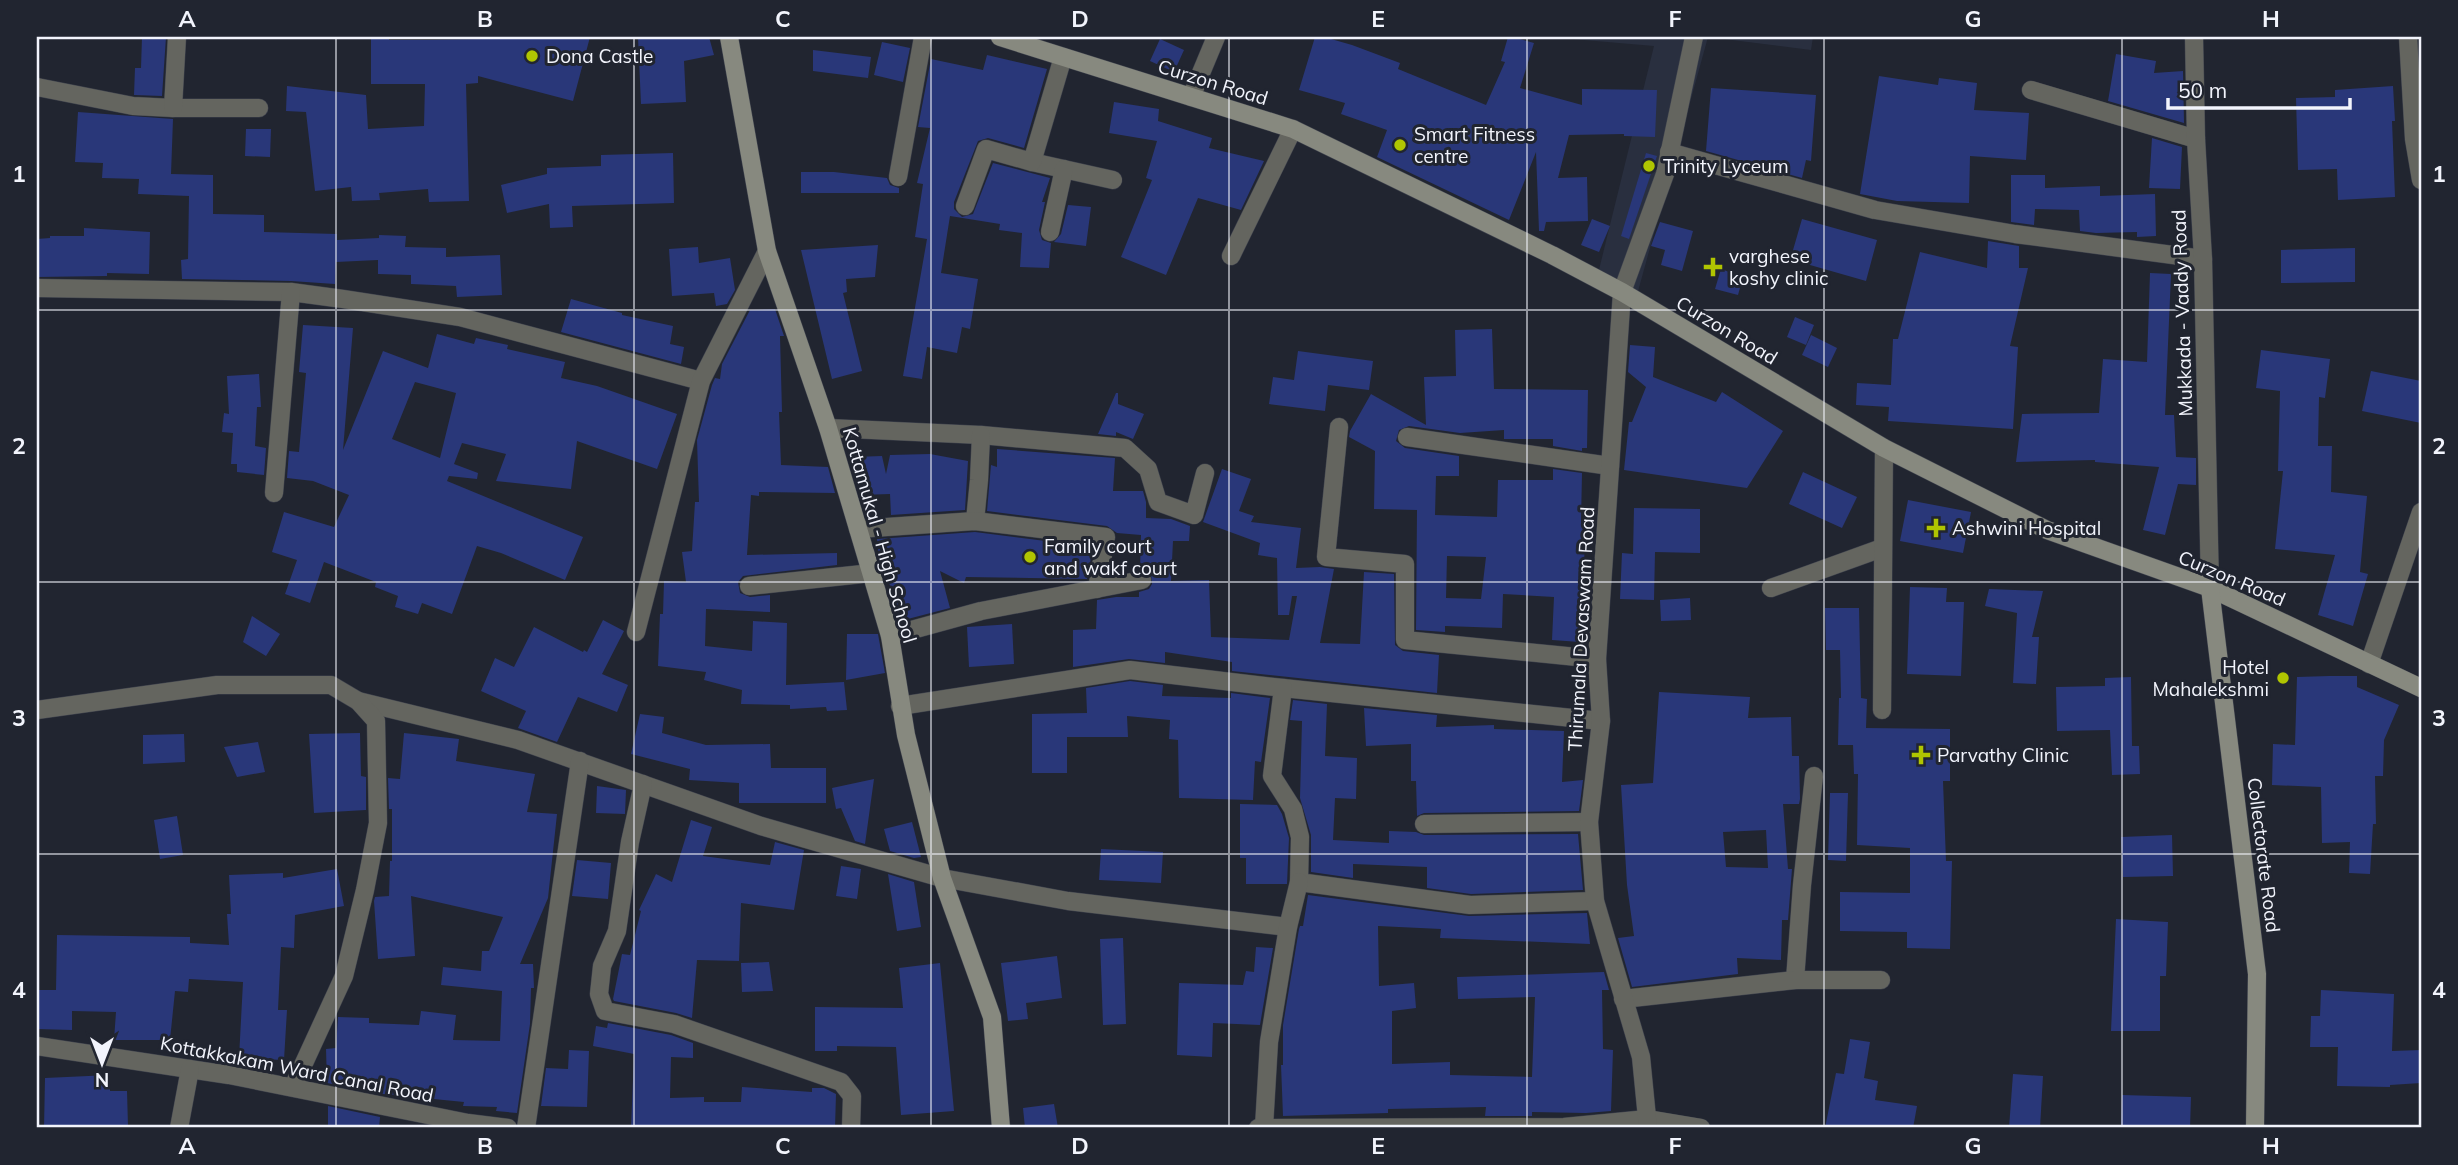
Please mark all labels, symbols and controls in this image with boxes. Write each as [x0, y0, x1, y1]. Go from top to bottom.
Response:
text: A [178, 4, 196, 33]
text: B [477, 4, 493, 33]
text: C [775, 4, 791, 33]
text: D [1071, 4, 1089, 33]
text: E [1371, 4, 1385, 33]
text: F [1668, 4, 1682, 33]
text: G [1964, 4, 1982, 33]
text: H [2262, 4, 2280, 33]
place label: Dona Castle [546, 44, 653, 68]
marker: Dona Castle [524, 48, 540, 64]
street label: Curzon Road [1155, 54, 1271, 110]
scale bar [2168, 66, 2350, 110]
text: 50 m [2178, 77, 2227, 103]
place label: Smart Fitness centre [1414, 122, 1535, 168]
marker: Smart Fitness centre [1392, 137, 1408, 153]
place label: Trinity Lyceum [1663, 154, 1789, 178]
marker: Trinity Lyceum [1641, 158, 1657, 174]
text: 1 [12, 159, 26, 188]
text: 1 [2432, 159, 2446, 188]
street label: Mukkada - Vaddy Road [2166, 209, 2198, 417]
place label: varghese koshy clinic [1729, 244, 1828, 290]
marker: varghese koshy clinic [1703, 257, 1723, 277]
street label: Curzon Road [1672, 290, 1782, 370]
street label: Kottamukal - High School [838, 424, 922, 646]
text: 2 [12, 431, 26, 460]
text: 2 [2432, 431, 2446, 460]
street label: Thirumala Devaswam Road [1563, 506, 1599, 752]
place label: Ashwini Hospital [1952, 516, 2101, 540]
marker: Ashwini Hospital [1926, 518, 1946, 538]
place label: Family court and wakf court [1044, 534, 1177, 580]
street label: Curzon Road [2175, 545, 2289, 611]
marker: Family court and wakf court [1022, 549, 1038, 565]
place label: Hotel Mahalekshmi [2153, 655, 2269, 701]
marker: Hotel Mahalekshmi [2275, 670, 2291, 686]
text: 3 [12, 703, 26, 732]
text: 3 [2432, 703, 2446, 732]
place label: Parvathy Clinic [1937, 743, 2069, 767]
marker: Parvathy Clinic [1911, 745, 1931, 765]
street label: Collectorate Road [2243, 776, 2285, 934]
text: 4 [12, 975, 26, 1004]
text: 4 [2432, 975, 2446, 1004]
north arrow [66, 1028, 136, 1098]
street label: Kottakkakam Ward Canal Road [158, 1031, 436, 1107]
text: N [95, 1068, 109, 1092]
text: A [178, 1131, 196, 1160]
text: B [477, 1131, 493, 1160]
text: C [775, 1131, 791, 1160]
text: D [1071, 1131, 1089, 1160]
text: E [1371, 1131, 1385, 1160]
text: F [1668, 1131, 1682, 1160]
text: G [1964, 1131, 1982, 1160]
text: H [2262, 1131, 2280, 1160]

